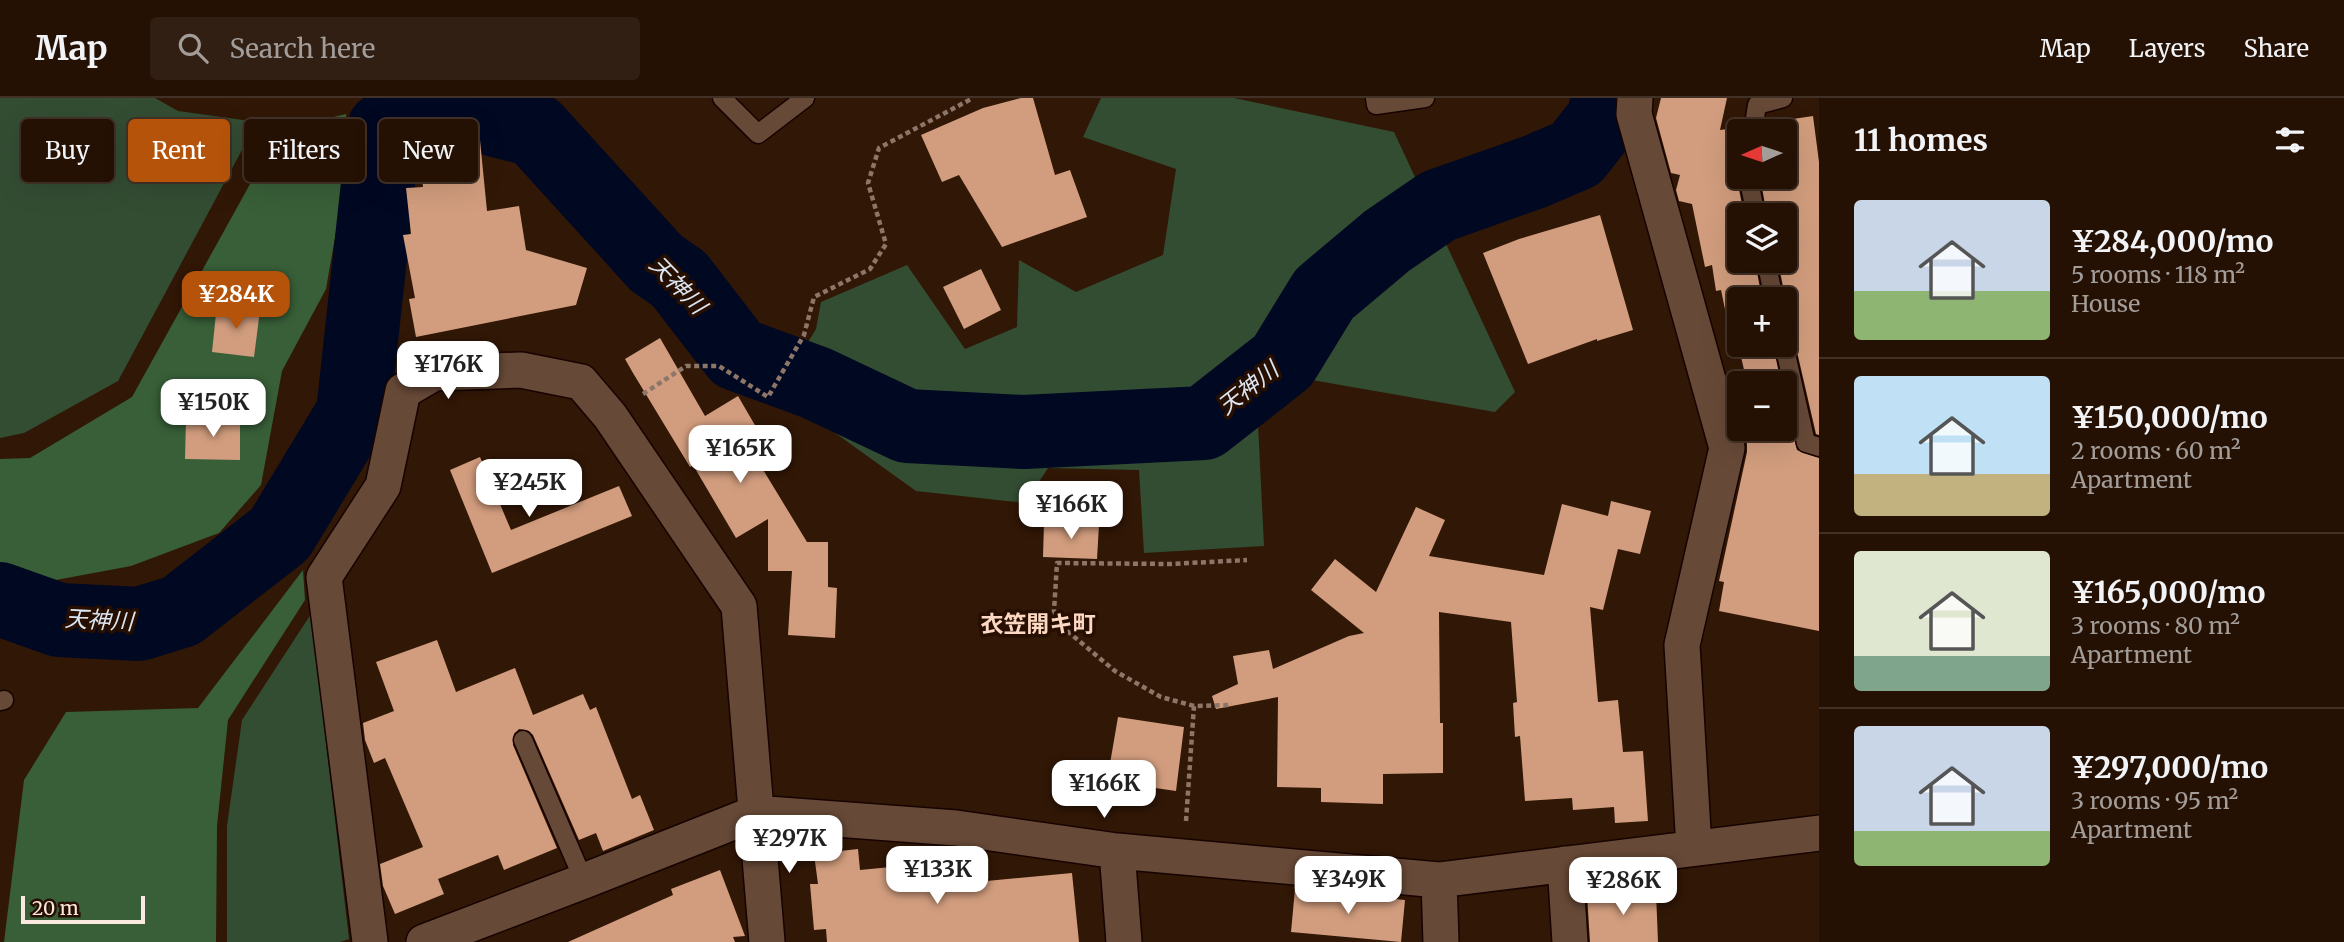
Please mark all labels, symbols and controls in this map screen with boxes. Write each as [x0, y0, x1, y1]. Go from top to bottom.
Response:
search box [150, 17, 640, 80]
text: Map [35, 28, 108, 69]
icon: search [174, 29, 212, 67]
text: Search here [230, 32, 375, 65]
text: Map [2040, 33, 2091, 64]
text: Layers [2129, 33, 2205, 64]
text: Share [2243, 33, 2309, 64]
chip: Buy [21, 119, 114, 182]
chip: Rent [128, 119, 230, 182]
chip: Filters [244, 119, 365, 182]
chip: New [379, 119, 478, 182]
north arrow [1727, 119, 1797, 189]
map controls [1727, 119, 1797, 441]
text: 11 homes [1854, 121, 1988, 159]
icon: filters [2271, 121, 2309, 159]
button: layers [1727, 203, 1797, 273]
text: ¥284,000/mo [2071, 222, 2273, 260]
icon: home [1910, 228, 1994, 312]
water label: 天神川 [644, 250, 715, 322]
text: 5 rooms · 118 m² [2071, 260, 2245, 289]
pin: ¥284K [187, 272, 285, 331]
text: ¥284K [198, 279, 274, 308]
button: + [1727, 287, 1797, 357]
text: House [2071, 289, 2140, 318]
pin: ¥176K [399, 342, 497, 401]
text: ¥176K [413, 349, 483, 378]
water label: 天神川 [1212, 353, 1286, 420]
button: − [1727, 371, 1797, 441]
pin: ¥150K [164, 380, 262, 439]
text: ¥150K [177, 387, 249, 416]
text: ¥150,000/mo [2071, 398, 2268, 436]
icon: home [1910, 404, 1994, 488]
pin: ¥165K [691, 426, 789, 485]
text: ¥165K [705, 433, 775, 462]
text: 2 rooms · 60 m² [2071, 436, 2241, 465]
pin: ¥245K [480, 460, 578, 519]
text: Apartment [2071, 465, 2192, 494]
text: ¥245K [492, 467, 566, 496]
pin: ¥166K [1022, 482, 1120, 541]
text: ¥166K [1035, 489, 1107, 518]
text: ¥165,000/mo [2071, 573, 2265, 611]
icon: home [1910, 579, 1994, 663]
water label: 天神川 [64, 603, 137, 636]
district label: 衣笠開キ町 [981, 609, 1096, 638]
text: 3 rooms · 80 m² [2071, 611, 2240, 640]
text: Apartment [2071, 640, 2192, 669]
text: ¥297,000/mo [2071, 748, 2268, 786]
icon: home [1910, 754, 1994, 838]
pin: ¥166K [1055, 760, 1153, 820]
text: ¥166K [1068, 768, 1140, 797]
text: 3 rooms · 95 m² [2071, 786, 2238, 815]
text: Apartment [2071, 815, 2192, 844]
pin: ¥297K [740, 816, 838, 875]
text: ¥297K [751, 823, 827, 852]
pin: ¥133K [888, 846, 986, 906]
text: ¥133K [902, 854, 972, 883]
pin: ¥349K [1299, 856, 1397, 916]
pin: ¥286K [1574, 858, 1672, 917]
text: ¥349K [1311, 864, 1385, 893]
text: ¥286K [1585, 865, 1661, 894]
scale bar [21, 893, 145, 925]
text: 20 m [32, 896, 79, 920]

